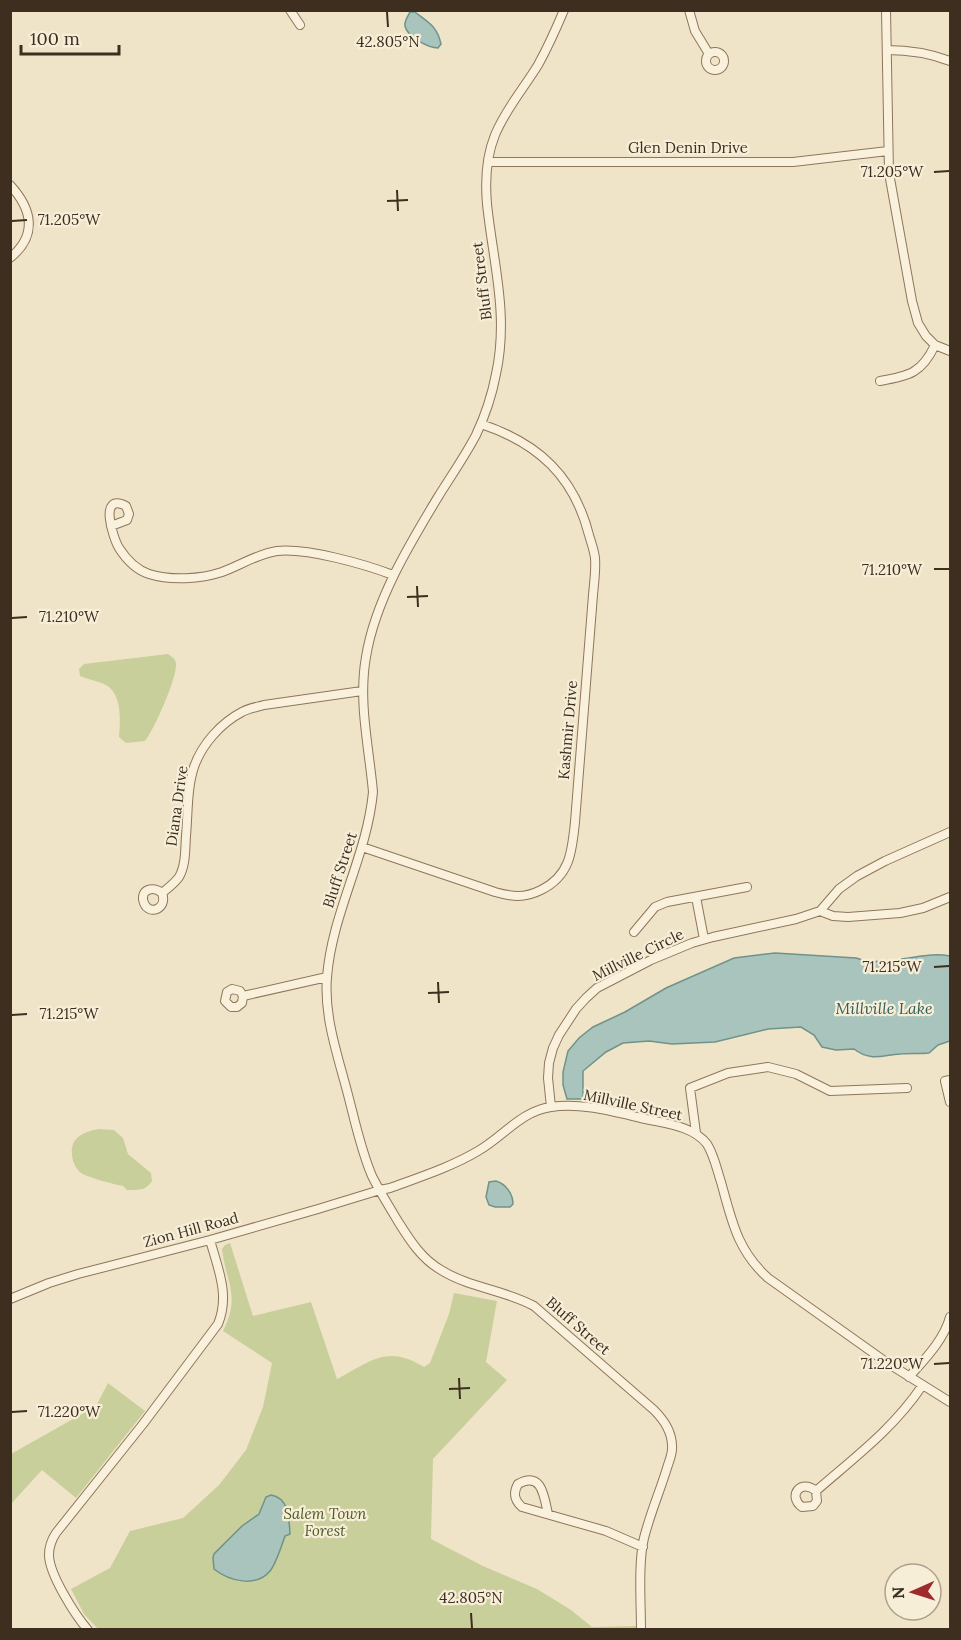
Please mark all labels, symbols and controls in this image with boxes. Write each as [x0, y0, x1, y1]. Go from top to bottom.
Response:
scale bar [21, 18, 118, 56]
text: 100 m [30, 27, 80, 50]
text: 42.805°N [356, 32, 420, 51]
street label: Glen Denin Drive [628, 138, 748, 157]
text: 71.205°W [861, 162, 924, 181]
text: 71.205°W [38, 210, 101, 229]
street label: Bluff Street [467, 241, 496, 321]
text: 71.210°W [862, 560, 923, 579]
text: 71.210°W [39, 607, 100, 626]
street label: Kashmir Drive [554, 680, 581, 780]
street label: Diana Drive [161, 764, 192, 848]
street label: Bluff Street [318, 829, 361, 910]
street label: Millville Circle [589, 924, 687, 985]
text: 71.215°W [863, 957, 922, 976]
water label: Millville Lake [835, 998, 933, 1018]
text: 71.215°W [40, 1004, 99, 1023]
street label: Millville Street [582, 1085, 684, 1124]
street label: Zion Hill Road [141, 1208, 241, 1251]
street label: Bluff Street [542, 1293, 615, 1359]
text: 71.220°W [861, 1354, 924, 1373]
text: 71.220°W [38, 1402, 101, 1421]
park label: Salem Town Forest [283, 1504, 367, 1540]
north arrow [883, 1562, 943, 1622]
text: N [888, 1586, 908, 1599]
text: 42.805°N [439, 1588, 503, 1607]

